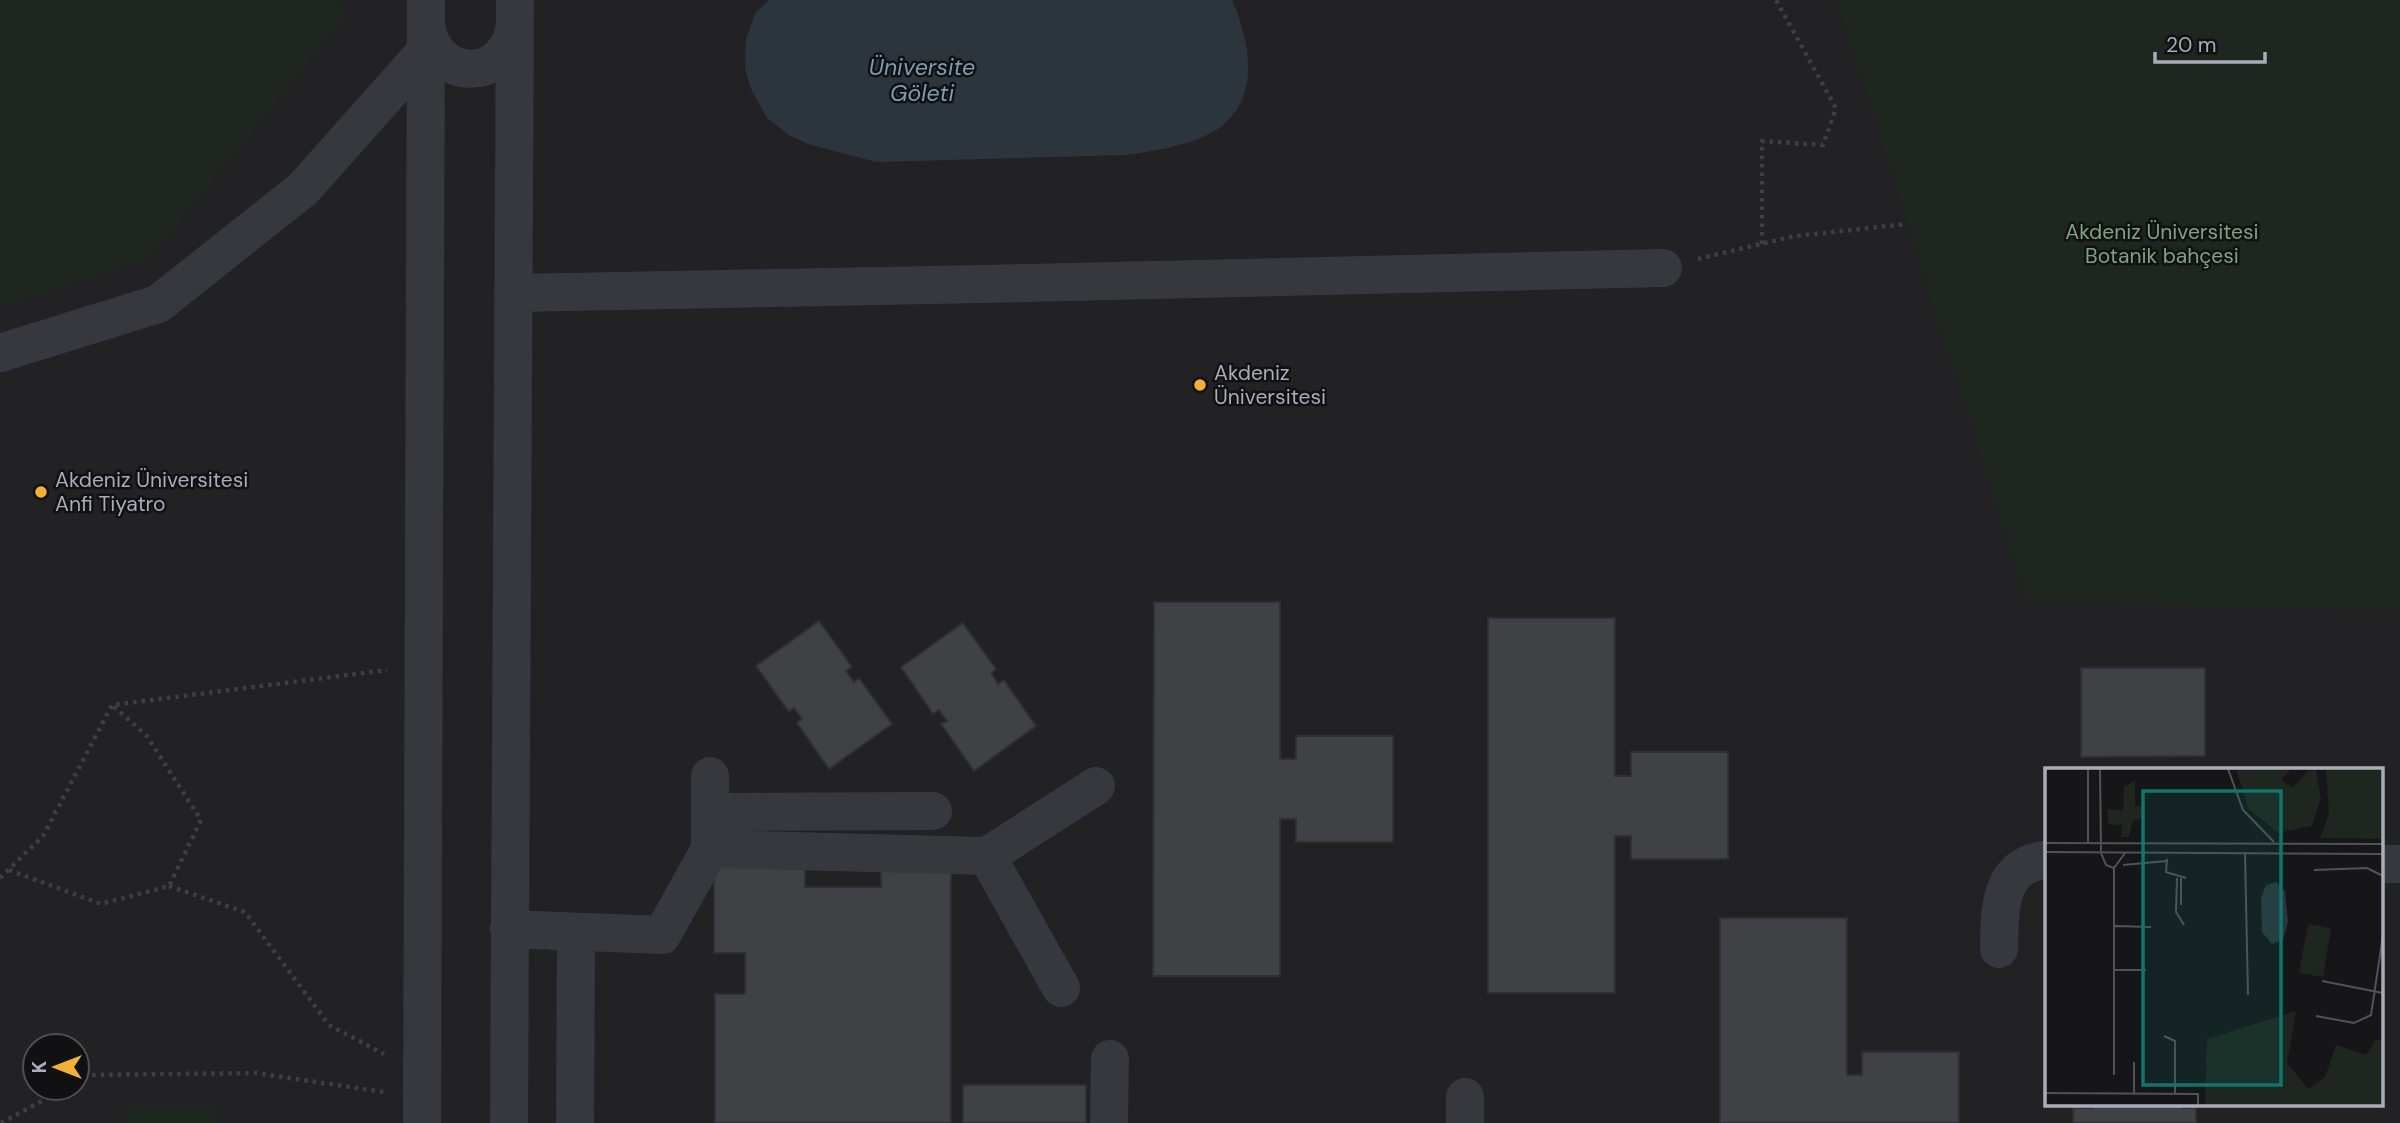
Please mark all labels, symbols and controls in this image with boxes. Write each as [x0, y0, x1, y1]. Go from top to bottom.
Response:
scale bar [2155, 21, 2265, 65]
text: 20 m [2166, 31, 2217, 59]
water label: Üniversite Göleti [869, 52, 975, 108]
park label: Akdeniz Üniversitesi Botanik bahçesi [2065, 218, 2259, 270]
place label: Akdeniz Üniversitesi [1214, 359, 1326, 411]
marker: Akdeniz Üniversitesi [1192, 377, 1208, 393]
place label: Akdeniz Üniversitesi Anfi Tiyatro [55, 466, 248, 518]
marker: Akdeniz Üniversitesi Anfi Tiyatro [33, 484, 49, 500]
inset map [2045, 768, 2382, 1106]
north arrow [21, 1032, 91, 1102]
text: K [27, 1061, 52, 1073]

